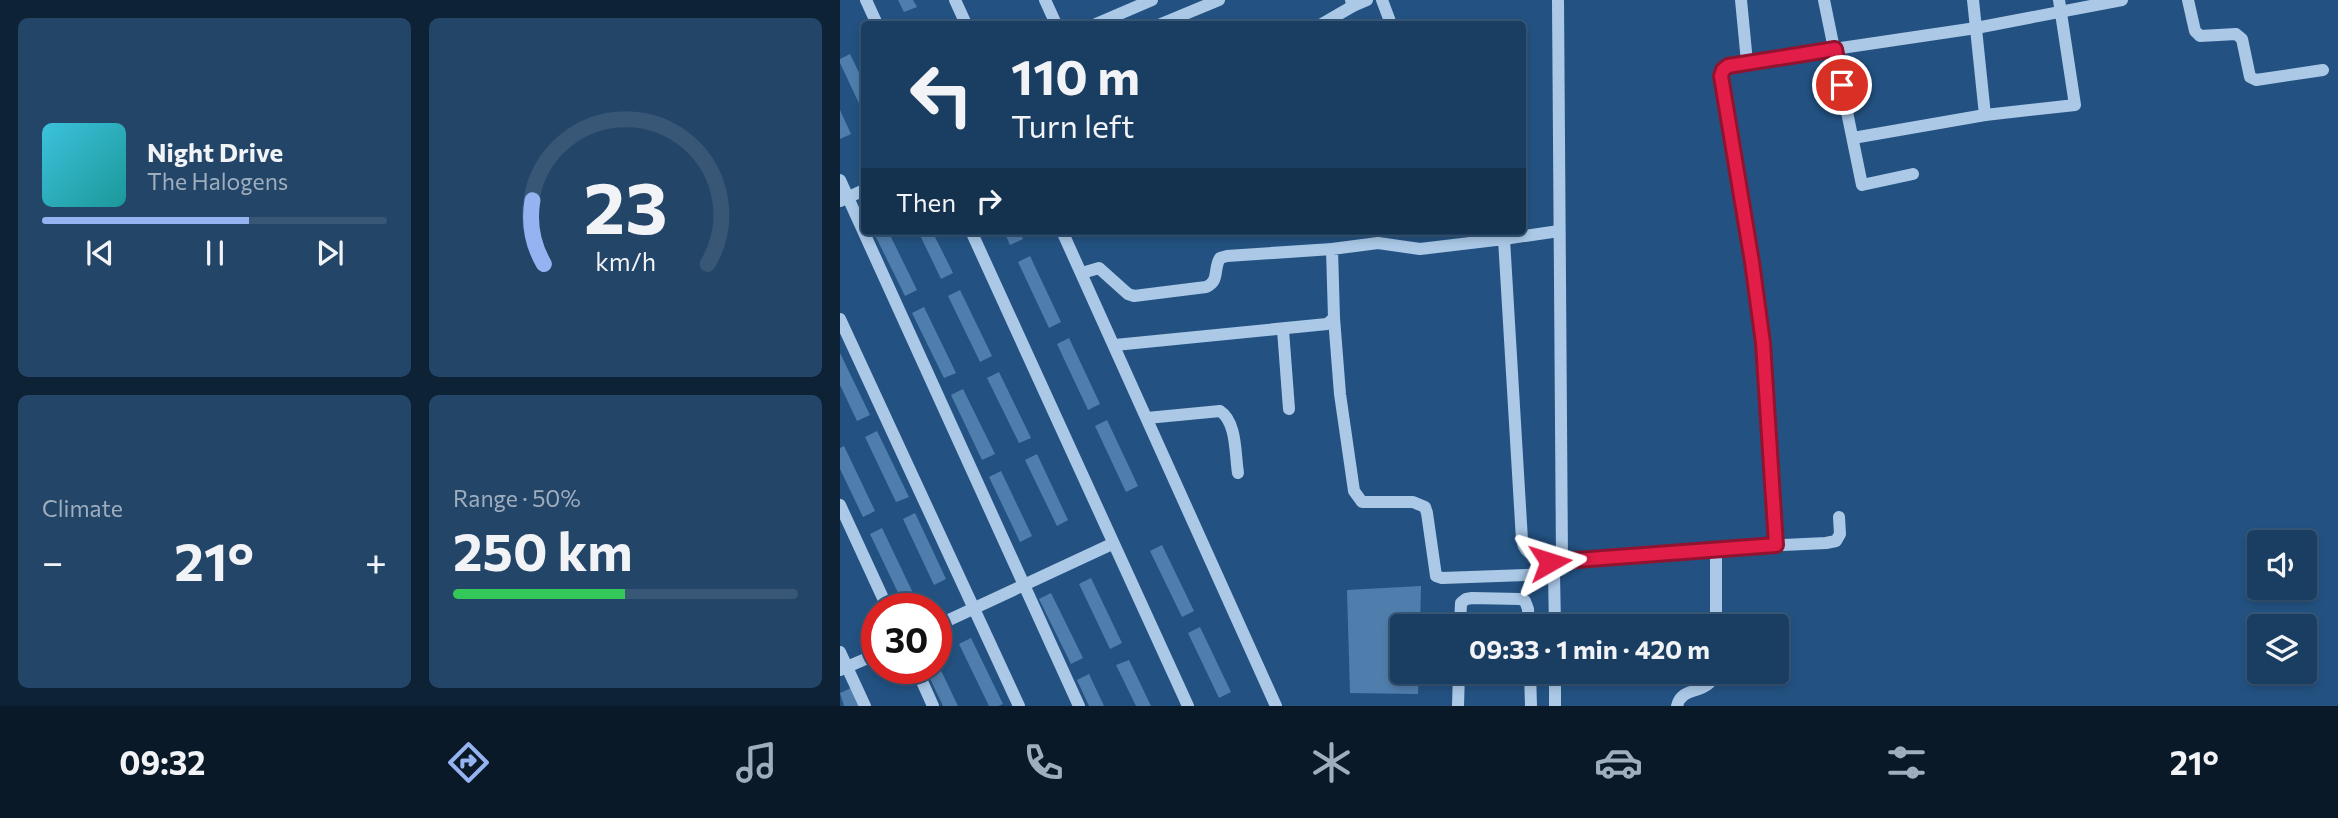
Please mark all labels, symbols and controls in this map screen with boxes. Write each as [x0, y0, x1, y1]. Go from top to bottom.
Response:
text: 110 m [1011, 45, 1140, 105]
icon: left [896, 49, 987, 140]
pin [1812, 55, 1872, 115]
icon: arrive [1823, 66, 1861, 104]
text: Turn left [1011, 105, 1135, 145]
text: Night Drive [147, 136, 283, 167]
text: 23 [584, 160, 667, 249]
text: The Halogens [147, 167, 288, 195]
icon: right [970, 182, 1008, 220]
text: Then [896, 186, 956, 217]
icon: previous [81, 234, 119, 272]
icon: pause [196, 234, 234, 272]
icon: next [311, 234, 349, 272]
text: km/h [595, 246, 656, 276]
text: Range · 50% [453, 484, 581, 512]
text: Climate [42, 494, 123, 522]
text: 250 km [453, 518, 633, 582]
position arrow [1513, 525, 1587, 599]
text: 21° [174, 528, 254, 592]
map controls [2247, 530, 2317, 684]
button: sound [2247, 530, 2317, 600]
text: − [42, 537, 64, 584]
text: + [365, 537, 387, 584]
speed limit sign: 30 [861, 593, 952, 684]
button: layers [2247, 614, 2317, 684]
text: 09:33 · 1 min · 420 m [1469, 633, 1710, 664]
icon: directions [444, 738, 493, 787]
icon: music [732, 738, 781, 787]
icon: phone [1019, 738, 1068, 787]
icon: climate [1307, 738, 1356, 787]
icon: car [1594, 738, 1643, 787]
icon: filters [1882, 738, 1931, 787]
text: 09:32 [119, 742, 205, 782]
text: 21° [2170, 742, 2219, 782]

